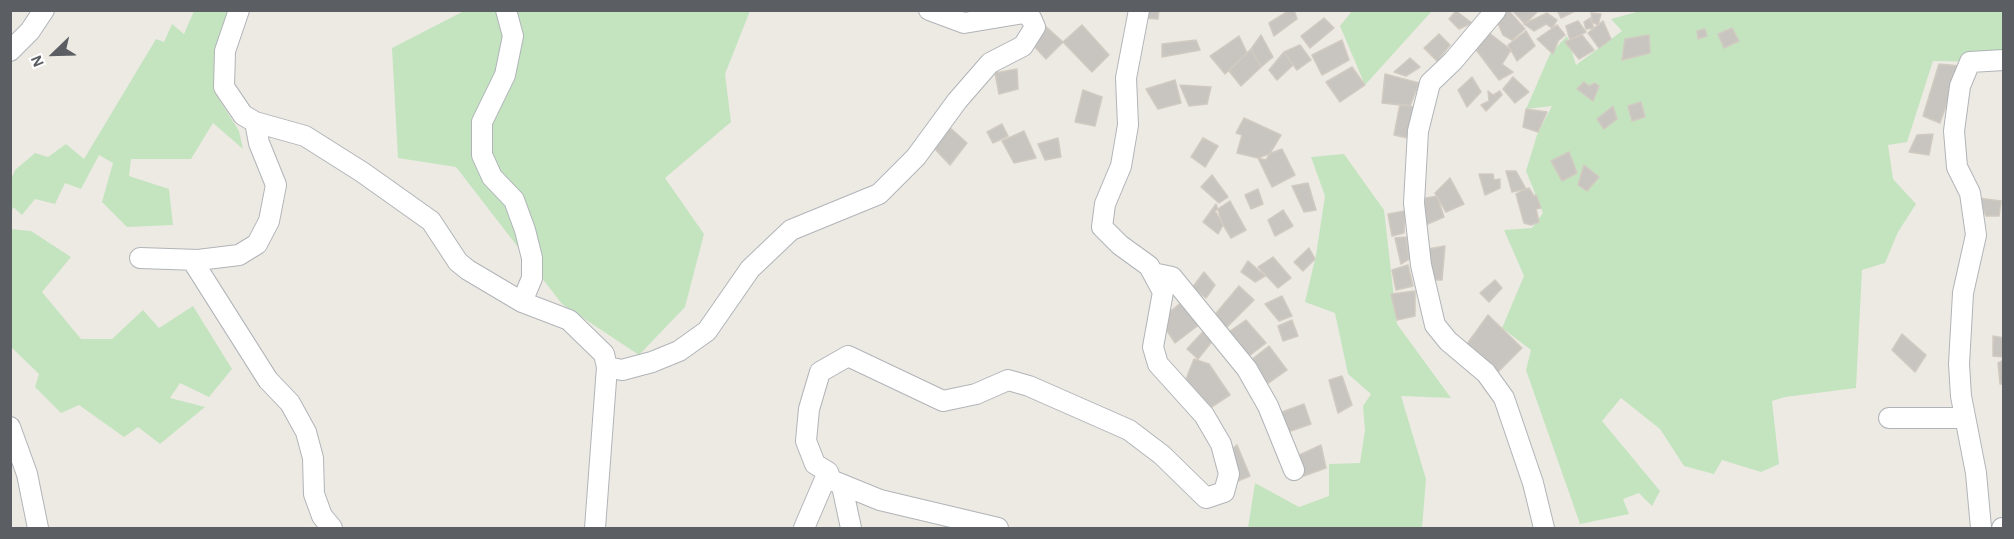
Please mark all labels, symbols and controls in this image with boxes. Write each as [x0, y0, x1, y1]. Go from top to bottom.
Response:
north arrow [24, 24, 84, 84]
text: N [28, 53, 47, 69]

